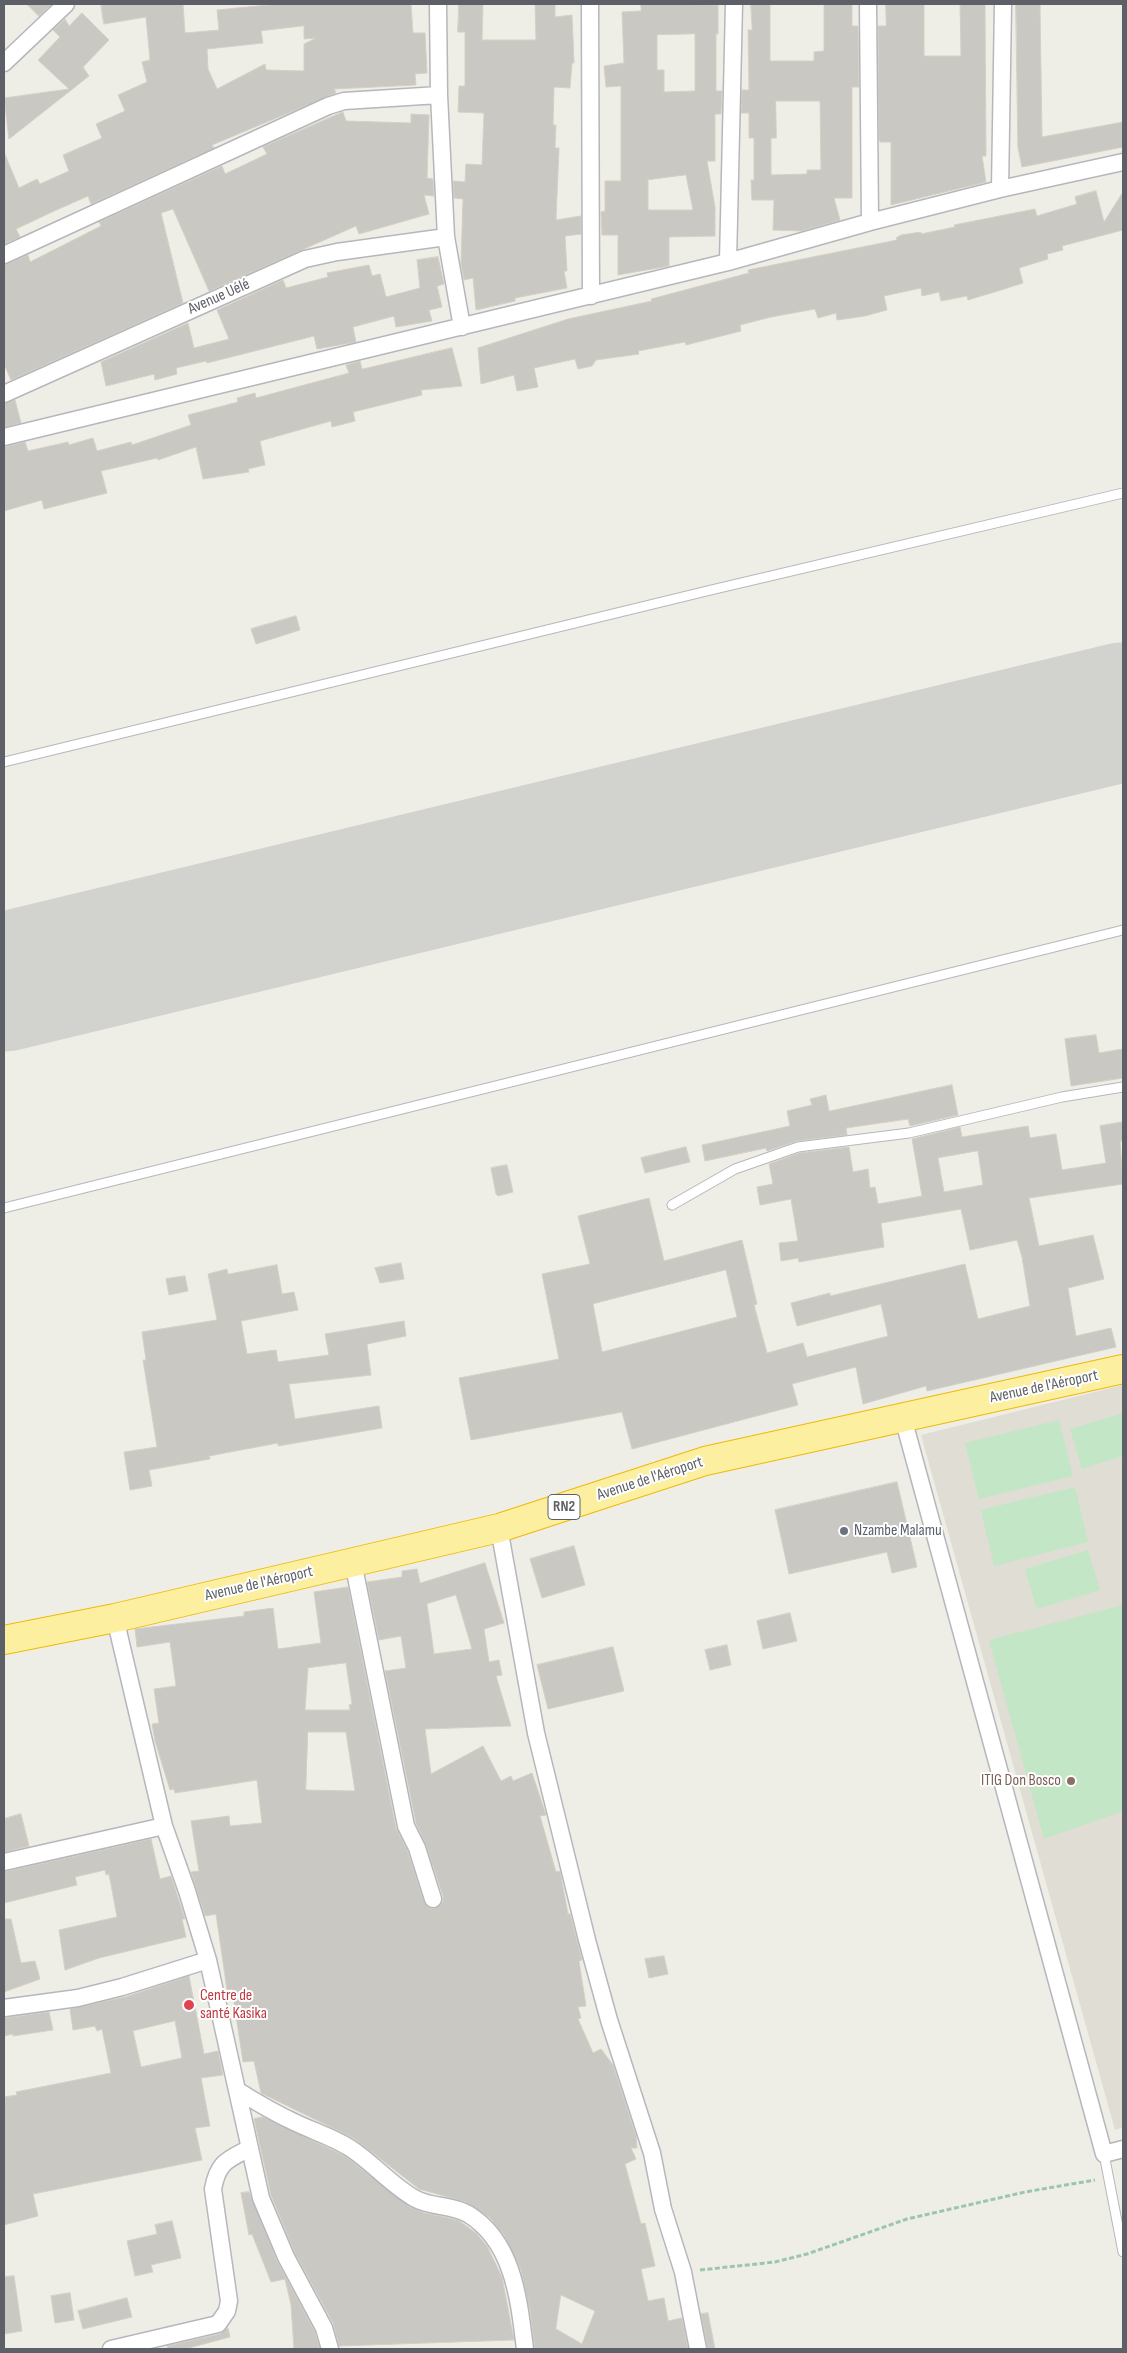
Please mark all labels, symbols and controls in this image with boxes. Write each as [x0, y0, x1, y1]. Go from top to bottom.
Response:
street label: Avenue Uélé [185, 275, 253, 319]
street label: Avenue de l'Aéroport [988, 1366, 1100, 1408]
street label: Avenue de l'Aéroport [595, 1453, 705, 1505]
road number: RN2 [548, 1494, 580, 1520]
place label: Nzambe Malamu [854, 1521, 942, 1541]
marker: Nzambe Malamu [838, 1525, 850, 1537]
street label: Avenue de l'Aéroport [203, 1562, 315, 1606]
place label: ITIG Don Bosco [981, 1771, 1061, 1791]
marker: ITIG Don Bosco [1065, 1775, 1077, 1787]
place label: Centre de santé Kasika [200, 1986, 267, 2024]
marker: Centre de santé Kasika [182, 1998, 196, 2012]

